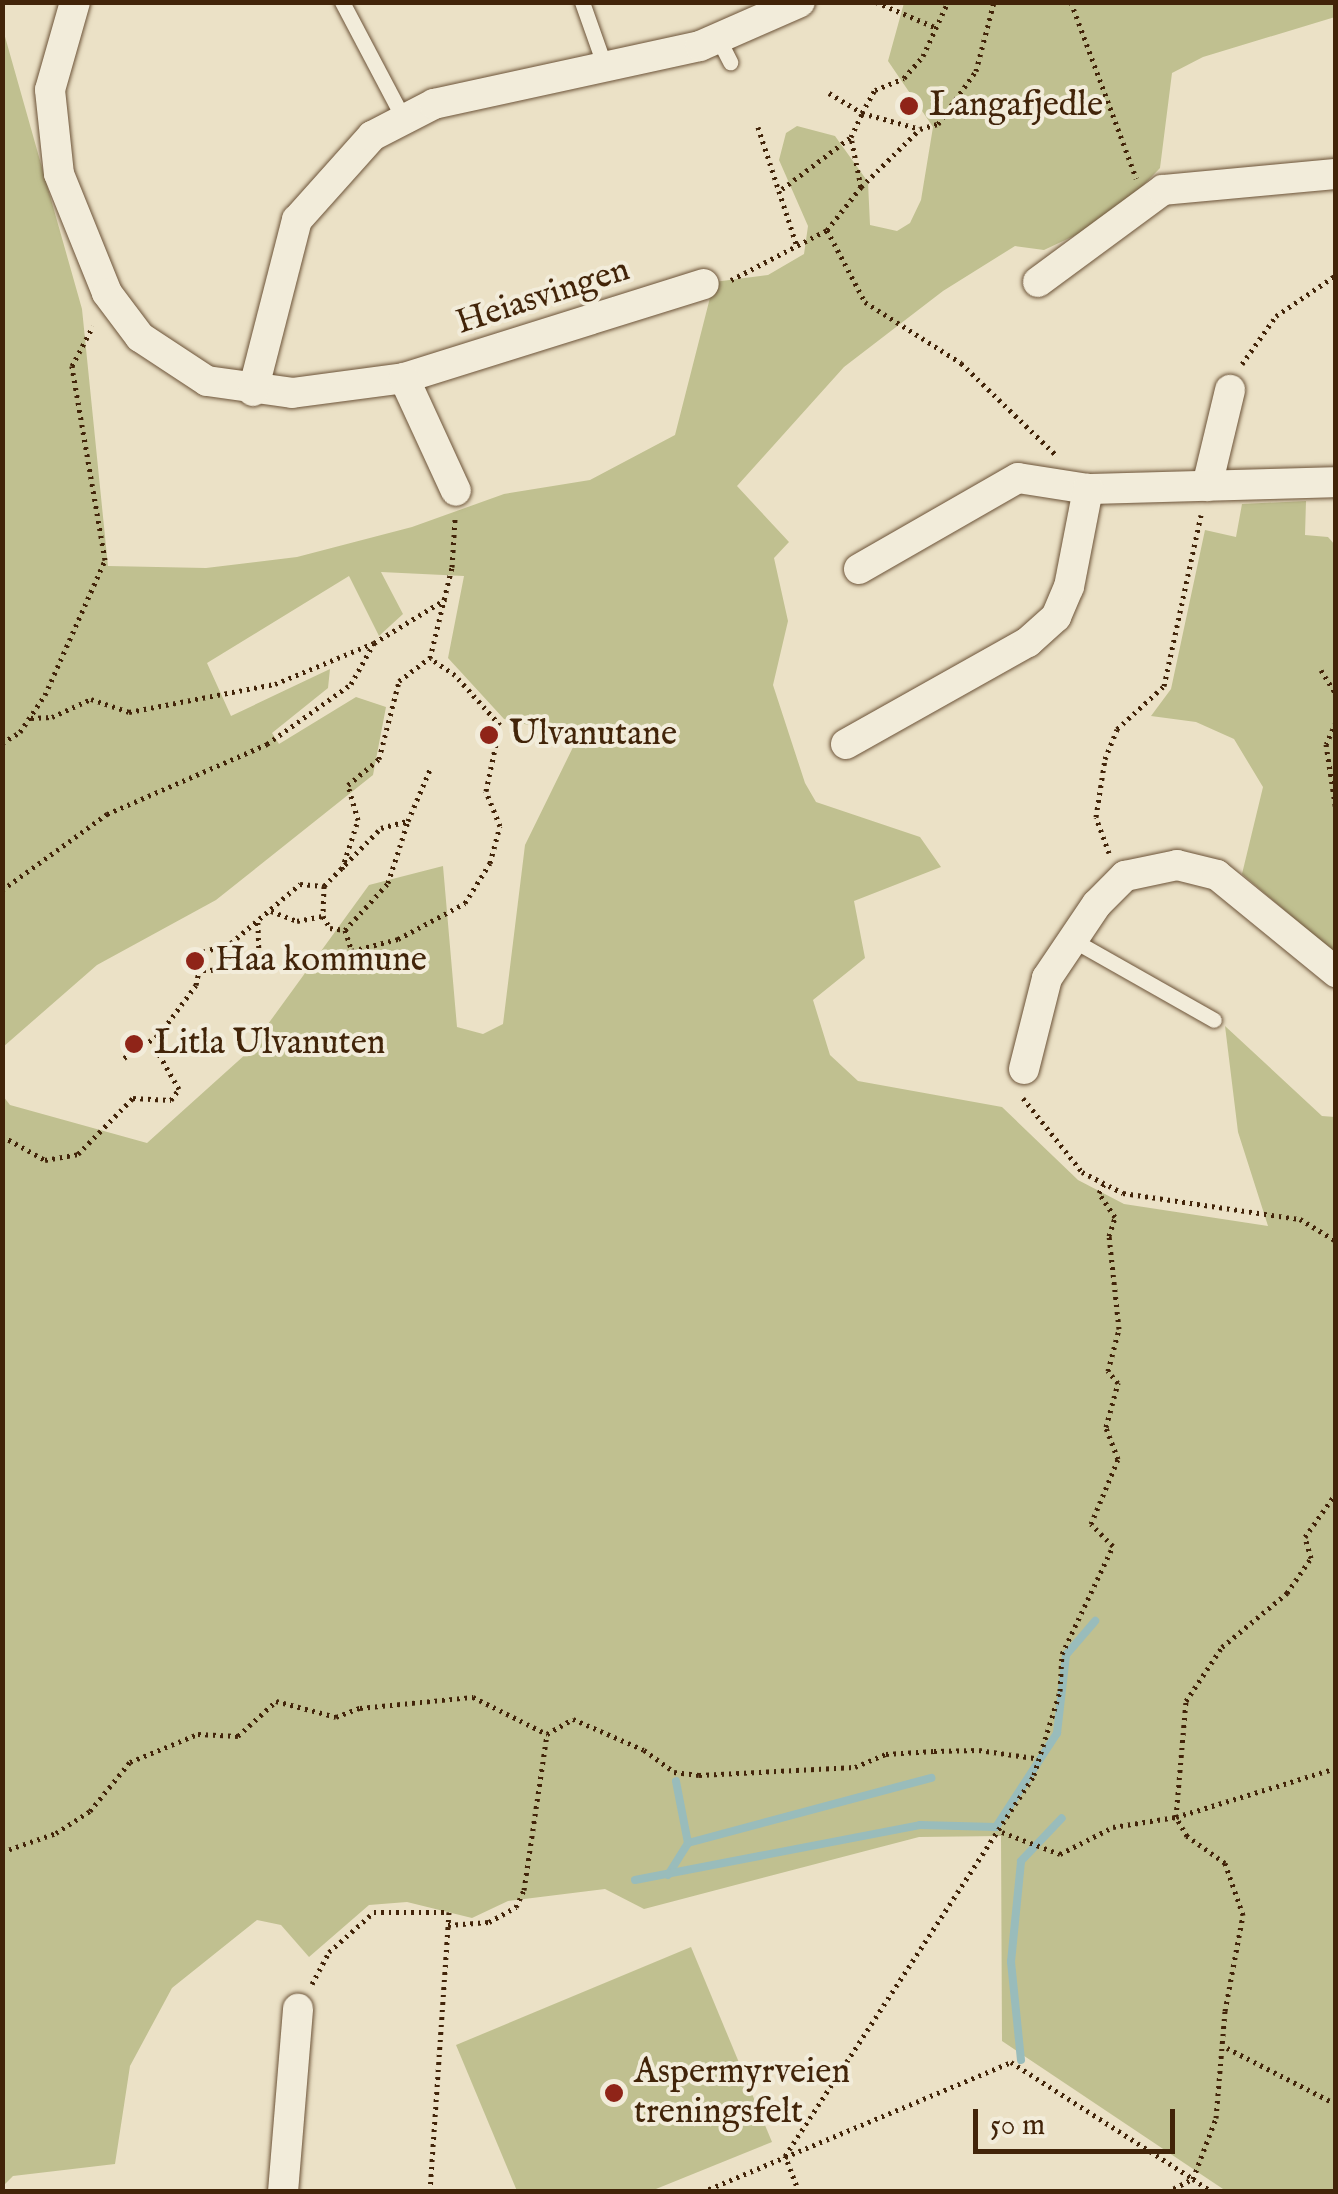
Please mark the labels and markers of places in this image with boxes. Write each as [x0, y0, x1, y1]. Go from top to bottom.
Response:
place label: Langafjedle [929, 85, 1103, 127]
marker: Langafjedle [898, 95, 920, 117]
place label: Ulvanutane [509, 714, 677, 756]
marker: Ulvanutane [478, 724, 500, 746]
place label: Haa kommune [215, 940, 427, 982]
marker: Haa kommune [184, 950, 206, 972]
place label: Litla Ulvanuten [154, 1023, 385, 1065]
marker: Litla Ulvanuten [123, 1033, 145, 1055]
place label: Aspermyrveien treningsfelt [634, 2052, 850, 2134]
marker: Aspermyrveien treningsfelt [603, 2082, 625, 2104]

